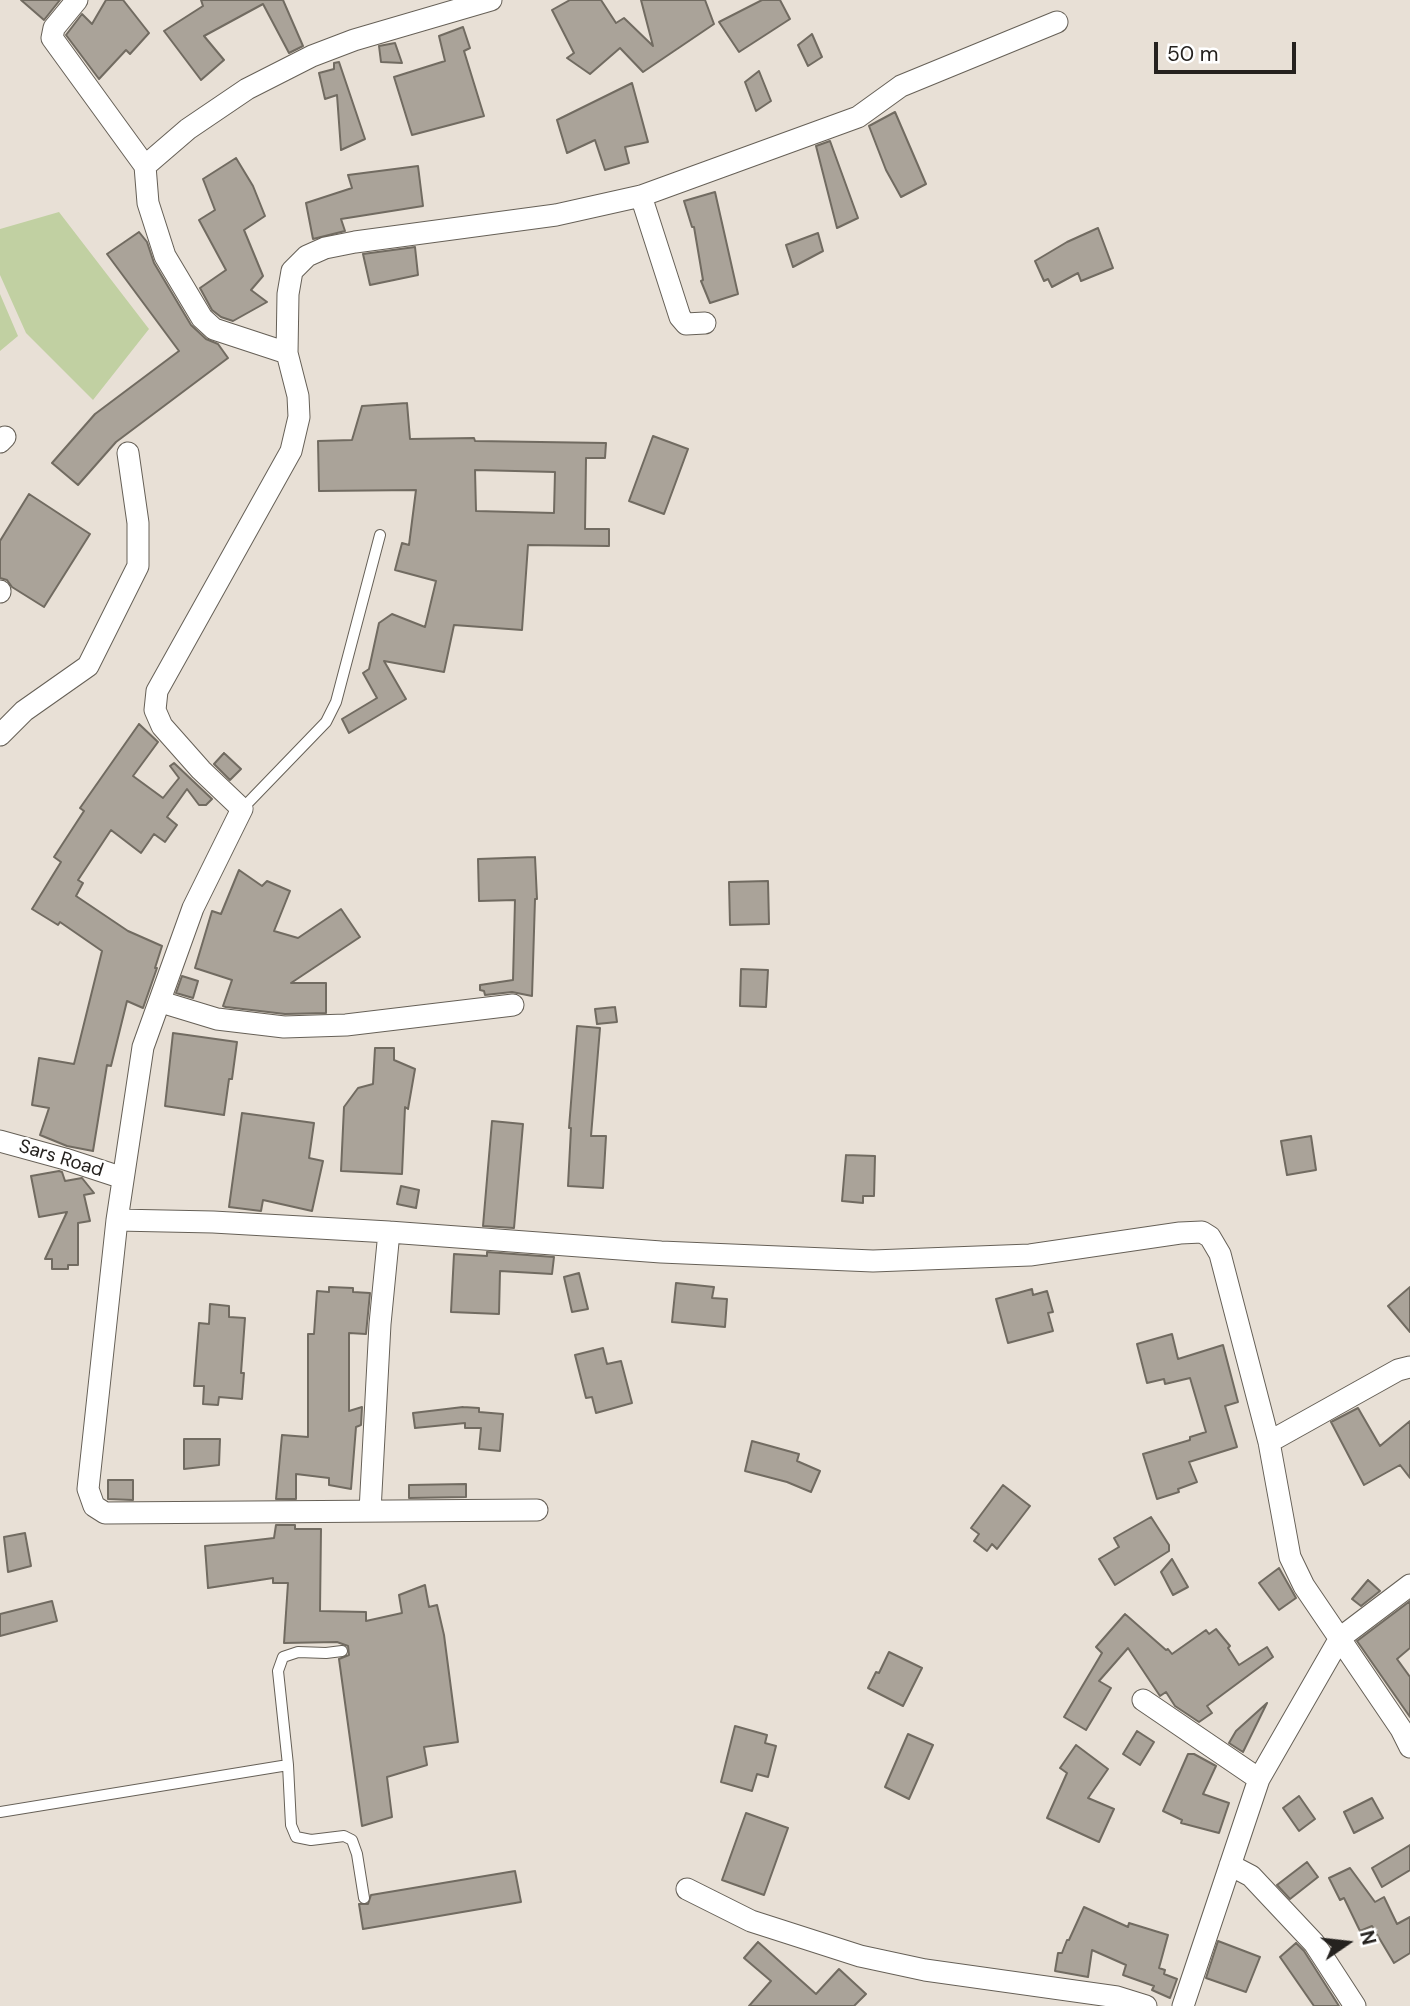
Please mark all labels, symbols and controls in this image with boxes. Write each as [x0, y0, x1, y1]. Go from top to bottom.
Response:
scale bar [1158, 28, 1300, 72]
text: 50 m [1167, 40, 1218, 68]
street label: Sars Road [16, 1135, 106, 1183]
north arrow [1312, 1908, 1382, 1978]
text: N [1354, 1928, 1382, 1948]

